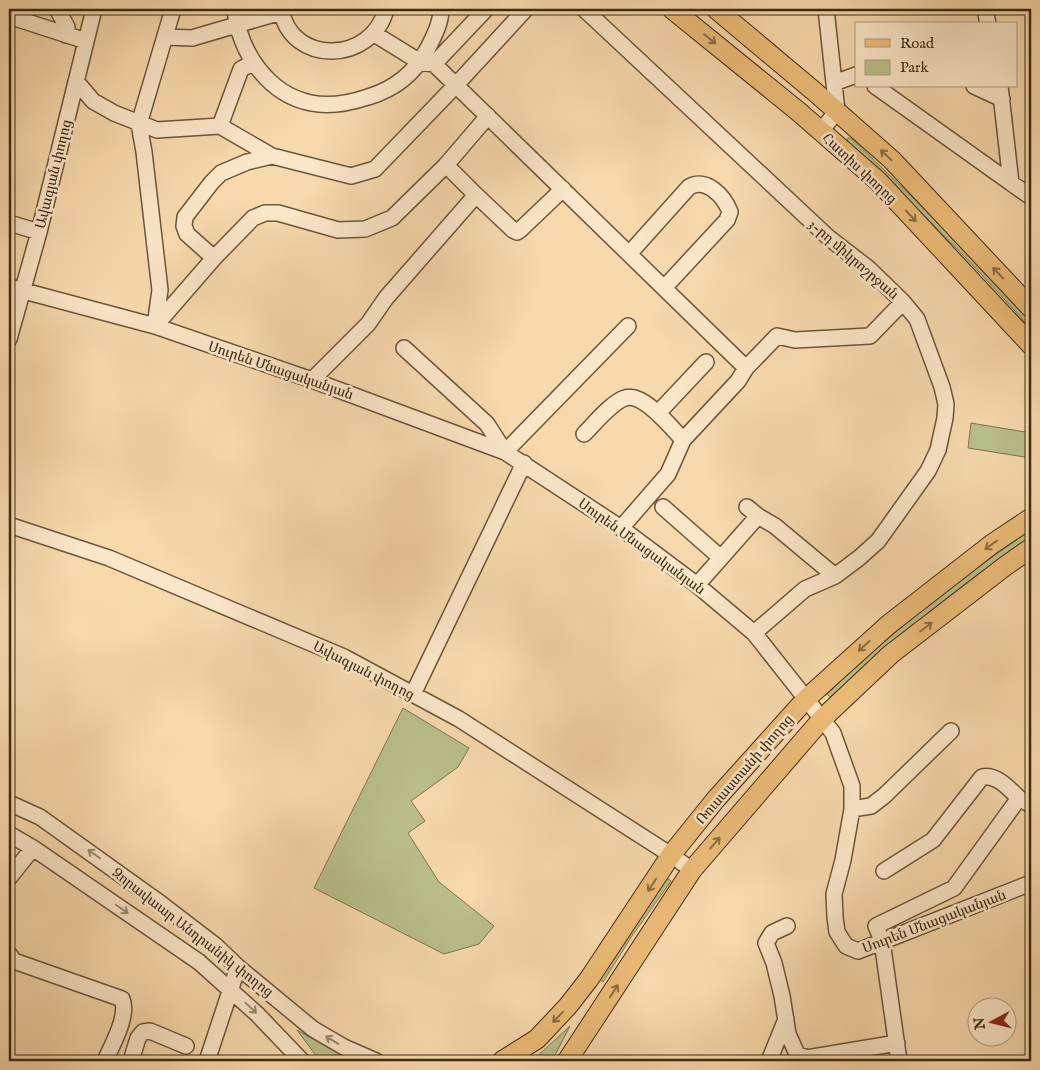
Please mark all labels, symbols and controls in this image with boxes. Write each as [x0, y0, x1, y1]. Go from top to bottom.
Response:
legend [855, 22, 1018, 88]
one-way arrow [703, 34, 716, 45]
text: Road [900, 34, 935, 53]
text: Park [900, 58, 930, 77]
street label: Ավագյան փողոց [32, 118, 76, 231]
street label: Հատիս փողոց [818, 130, 900, 208]
one-way arrow [880, 149, 892, 161]
one-way arrow [905, 210, 917, 222]
street label: 3-րդ միկրոշրջան [805, 216, 902, 304]
one-way arrow [992, 267, 1004, 279]
street label: Սուրեն Մնացականյան [206, 338, 356, 404]
street label: Սուրեն Մնացականյան [574, 495, 708, 599]
one-way arrow [984, 540, 998, 550]
one-way arrow [919, 622, 932, 633]
street label: Ավագյան փողոց [310, 637, 417, 704]
one-way arrow [857, 641, 870, 652]
street label: Ռուսաստանի փողոց [692, 711, 797, 828]
one-way arrow [709, 837, 720, 850]
one-way arrow [87, 849, 101, 859]
street label: Զորավաար Անդրանիկ փողոց [108, 864, 277, 1001]
one-way arrow [646, 877, 656, 891]
street label: Սուրեն Մնացականյան [860, 886, 1009, 958]
one-way arrow [115, 904, 129, 914]
one-way arrow [609, 985, 619, 999]
north arrow [968, 998, 1018, 1048]
one-way arrow [244, 1002, 257, 1014]
one-way arrow [552, 1011, 564, 1023]
text: N [970, 1016, 990, 1032]
one-way arrow [326, 1035, 340, 1045]

